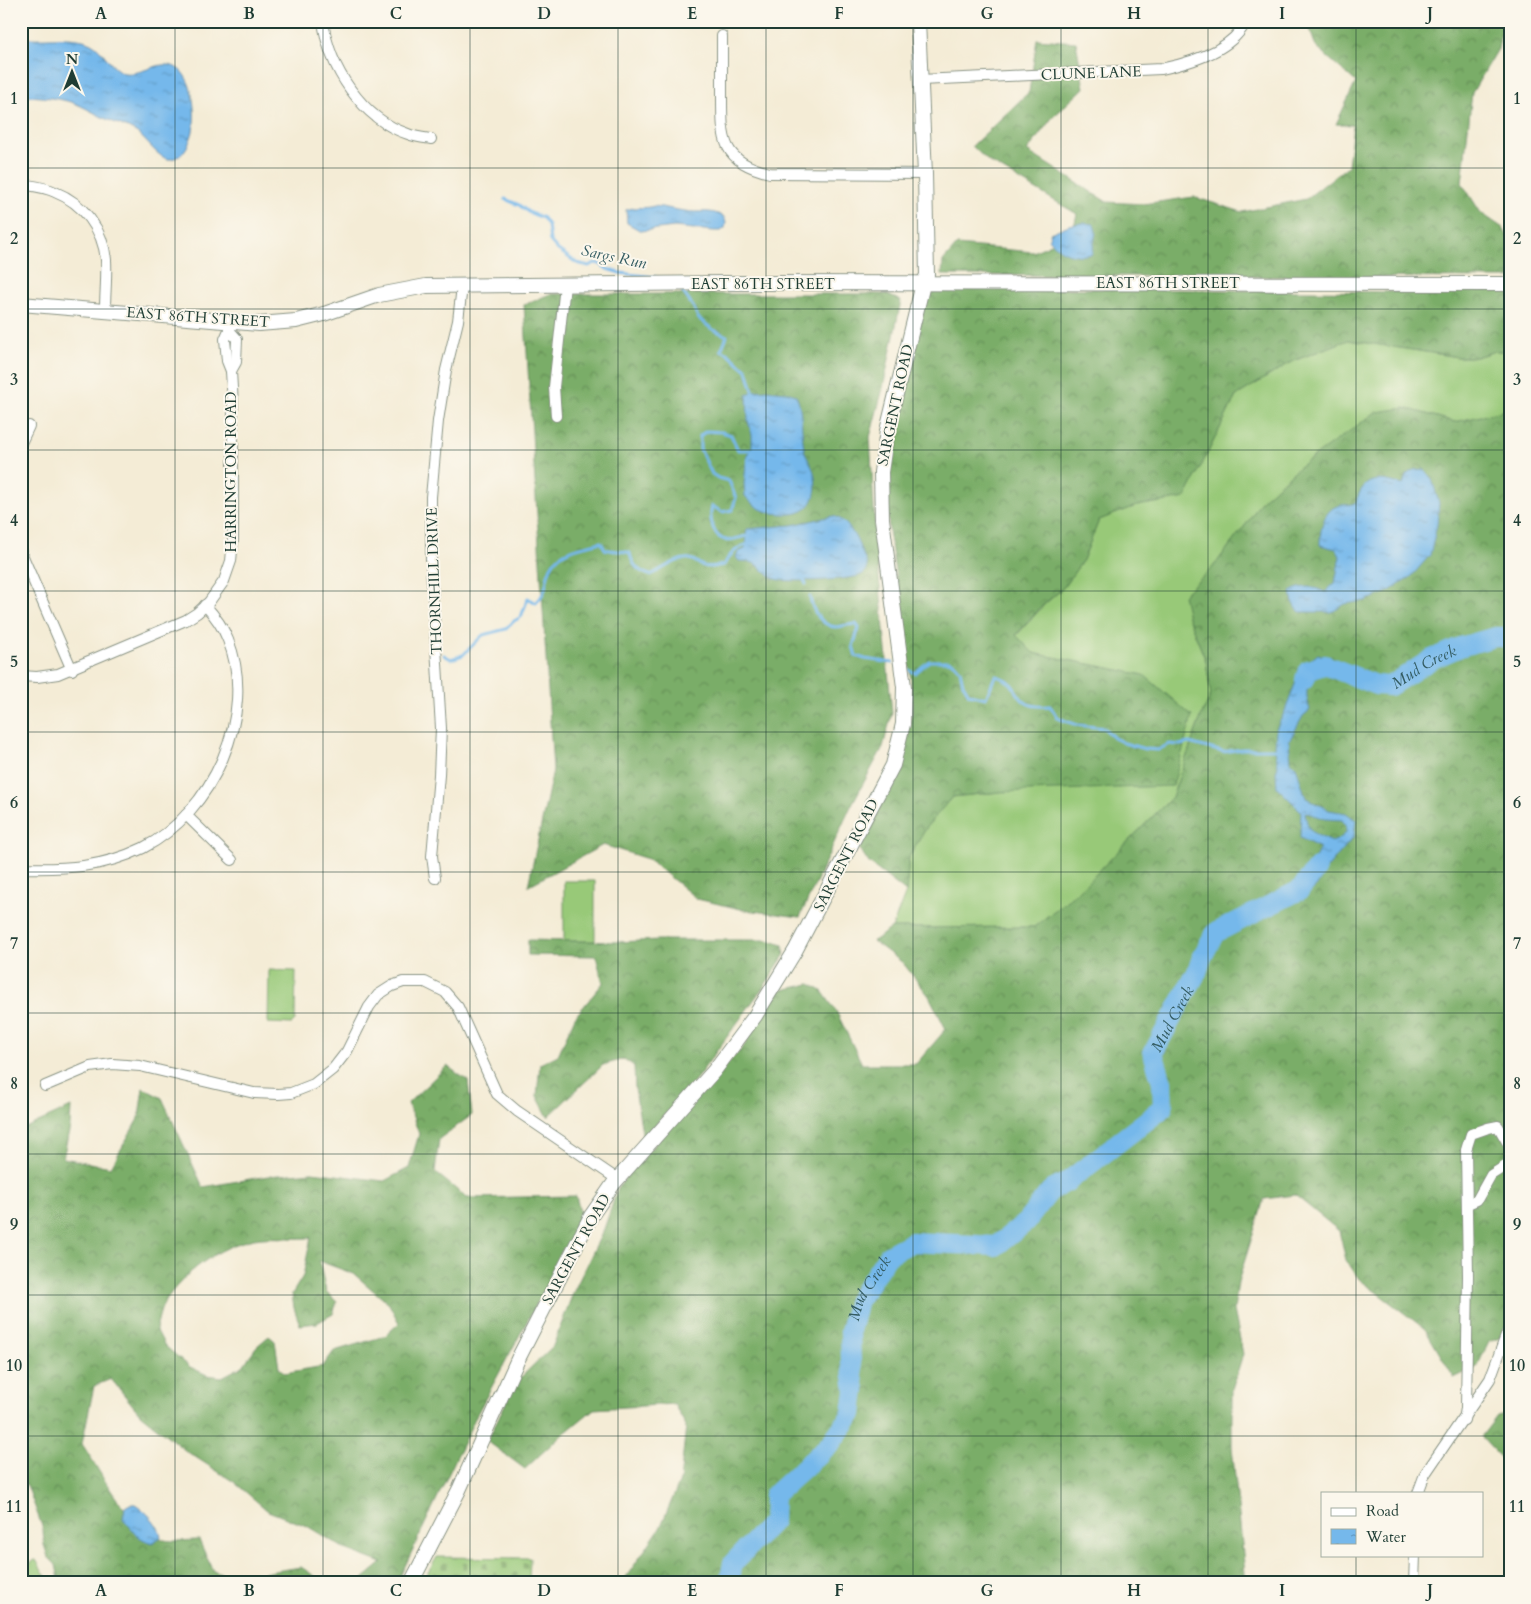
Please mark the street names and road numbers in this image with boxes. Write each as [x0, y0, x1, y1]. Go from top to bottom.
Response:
street label: CLUNE LANE [1040, 61, 1142, 85]
street label: EAST 86TH STREET [1096, 273, 1240, 293]
street label: EAST 86TH STREET [691, 274, 835, 294]
street label: EAST 86TH STREET [126, 302, 270, 332]
street label: SARGENT ROAD [872, 342, 918, 468]
street label: HARRINGTON ROAD [221, 392, 241, 552]
street label: THORNHILL DRIVE [421, 507, 447, 655]
street label: SARGENT ROAD [809, 795, 883, 915]
street label: SARGENT ROAD [537, 1190, 615, 1308]

